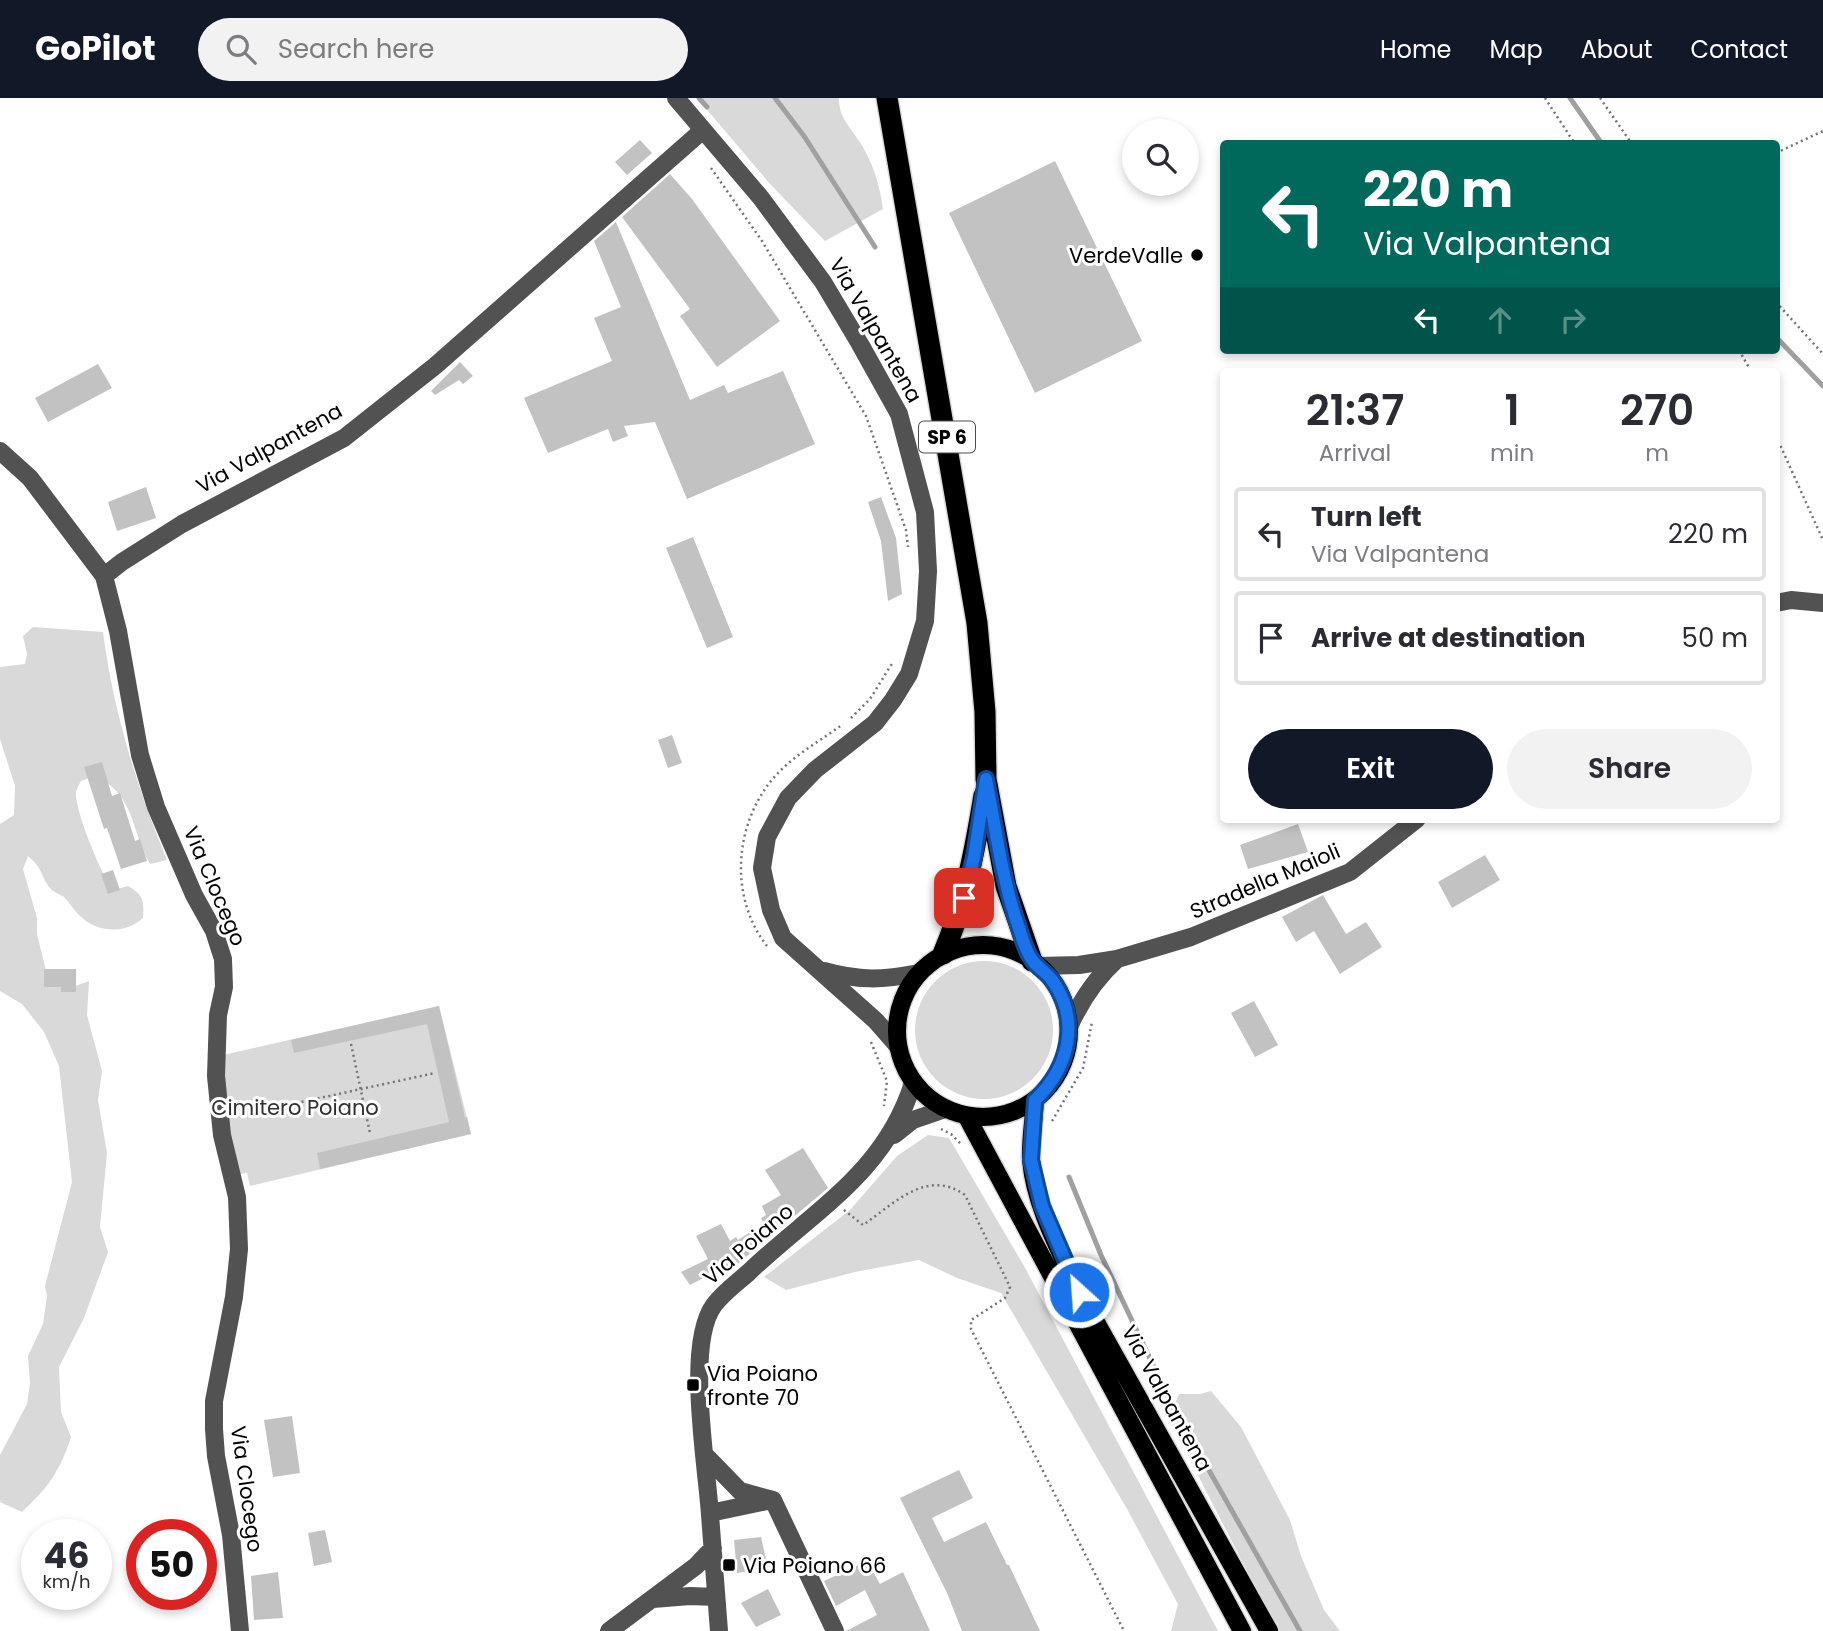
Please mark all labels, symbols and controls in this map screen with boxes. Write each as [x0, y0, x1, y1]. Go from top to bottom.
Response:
search box [198, 18, 688, 81]
text: GoPilot [35, 25, 156, 72]
icon: search [222, 30, 260, 68]
text: Search here [278, 31, 434, 67]
text: Home [1380, 33, 1452, 66]
text: Map [1490, 33, 1543, 66]
text: About [1581, 33, 1652, 66]
text: Contact [1690, 33, 1788, 66]
map controls [1122, 119, 1199, 196]
button: search [1122, 119, 1199, 196]
text: 220 m [1363, 156, 1513, 224]
icon: left [1248, 168, 1339, 259]
text: Via Valpantena [1363, 221, 1611, 266]
place label: VerdeValle [1069, 241, 1183, 270]
marker: VerdeValle [1189, 247, 1205, 263]
street label: Via Valpantena [823, 252, 929, 408]
icon: left [1408, 301, 1446, 339]
icon: ahead [1481, 301, 1519, 339]
icon: right [1554, 301, 1592, 339]
text: 21:37 [1306, 381, 1404, 440]
text: 1 [1505, 381, 1520, 440]
text: 270 [1620, 381, 1694, 440]
street label: Via Valpantena [191, 396, 347, 500]
road number: SP 6 [919, 422, 975, 452]
text: Arrival [1319, 437, 1391, 469]
text: min [1490, 437, 1534, 469]
text: m [1645, 437, 1669, 469]
text: Turn left [1311, 499, 1422, 535]
icon: left [1252, 515, 1290, 553]
text: 220 m [1668, 516, 1748, 552]
text: Via Valpantena [1311, 538, 1489, 570]
icon: arrive [1252, 619, 1290, 657]
text: Arrive at destination [1311, 620, 1586, 656]
text: 50 m [1682, 620, 1748, 656]
button: Exit [1248, 729, 1493, 809]
button: Share [1507, 729, 1752, 809]
street label: Via Clocego [177, 822, 253, 950]
street label: Stradella Maioli [1185, 836, 1345, 926]
pin [934, 868, 994, 928]
icon: arrive [945, 879, 983, 917]
park label: Cimitero Poiano [211, 1093, 379, 1122]
street label: Via Poiano [697, 1197, 799, 1291]
position arrow [1042, 1255, 1116, 1329]
street label: Via Valpantena [1115, 1320, 1219, 1476]
place label: Via Poiano fronte 70 [707, 1359, 818, 1412]
marker: Via Poiano fronte 70 [685, 1377, 701, 1393]
street label: Via Clocego [224, 1424, 270, 1554]
speed limit sign: 50 [126, 1519, 217, 1610]
text: 46 [44, 1531, 90, 1580]
place label: Via Poiano 66 [743, 1551, 886, 1580]
marker: Via Poiano 66 [721, 1557, 737, 1573]
text: km/h [43, 1569, 90, 1594]

